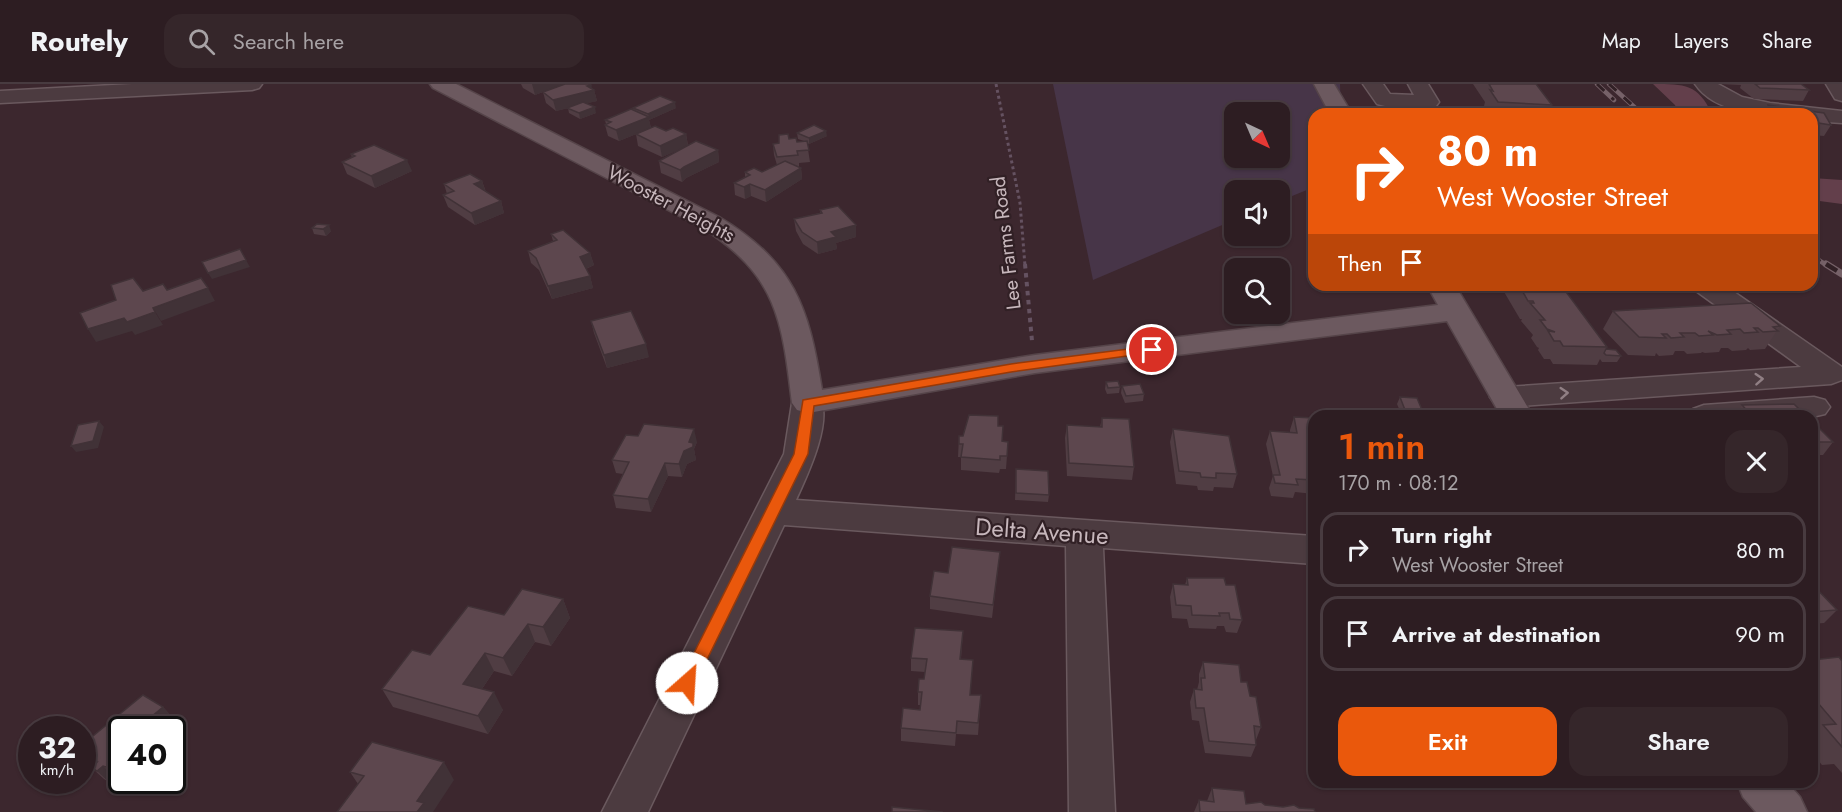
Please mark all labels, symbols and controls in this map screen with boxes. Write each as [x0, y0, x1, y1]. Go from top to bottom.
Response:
search box [164, 14, 584, 68]
text: Routely [30, 21, 128, 62]
icon: search [185, 25, 218, 58]
text: Search here [233, 25, 344, 57]
text: Map [1602, 26, 1641, 56]
text: Layers [1674, 26, 1729, 56]
text: Share [1762, 26, 1812, 56]
north arrow [1224, 102, 1290, 168]
map controls [1224, 102, 1290, 324]
text: 80 m [1437, 121, 1538, 182]
icon: right [1338, 132, 1416, 210]
street label: Wooster Heights [602, 158, 740, 250]
street label: Lee Farms Road [983, 175, 1029, 311]
text: West Wooster Street [1437, 177, 1668, 216]
button: sound [1224, 180, 1290, 246]
icon: arrive [1395, 246, 1428, 279]
text: Then [1338, 247, 1383, 279]
button: search [1224, 258, 1290, 324]
pin [1126, 324, 1177, 375]
icon: arrive [1135, 333, 1168, 366]
one-way arrow [1754, 373, 1764, 386]
one-way arrow [1560, 386, 1569, 399]
text: 1 min [1338, 420, 1425, 472]
button: close [1725, 430, 1788, 493]
text: 170 m · 08:12 [1338, 469, 1458, 498]
street label: Delta Avenue [974, 509, 1110, 553]
text: Turn right [1392, 519, 1492, 551]
icon: right [1341, 533, 1374, 566]
text: 80 m [1736, 534, 1785, 566]
text: West Wooster Street [1392, 551, 1563, 580]
icon: arrive [1341, 617, 1374, 650]
text: Arrive at destination [1392, 618, 1601, 650]
text: 90 m [1735, 618, 1785, 650]
position arrow [655, 651, 719, 715]
button: Exit [1338, 707, 1557, 776]
button: Share [1569, 707, 1788, 776]
speed limit sign: 40 [108, 716, 186, 794]
text: 32 [38, 726, 76, 769]
text: km/h [40, 759, 74, 781]

